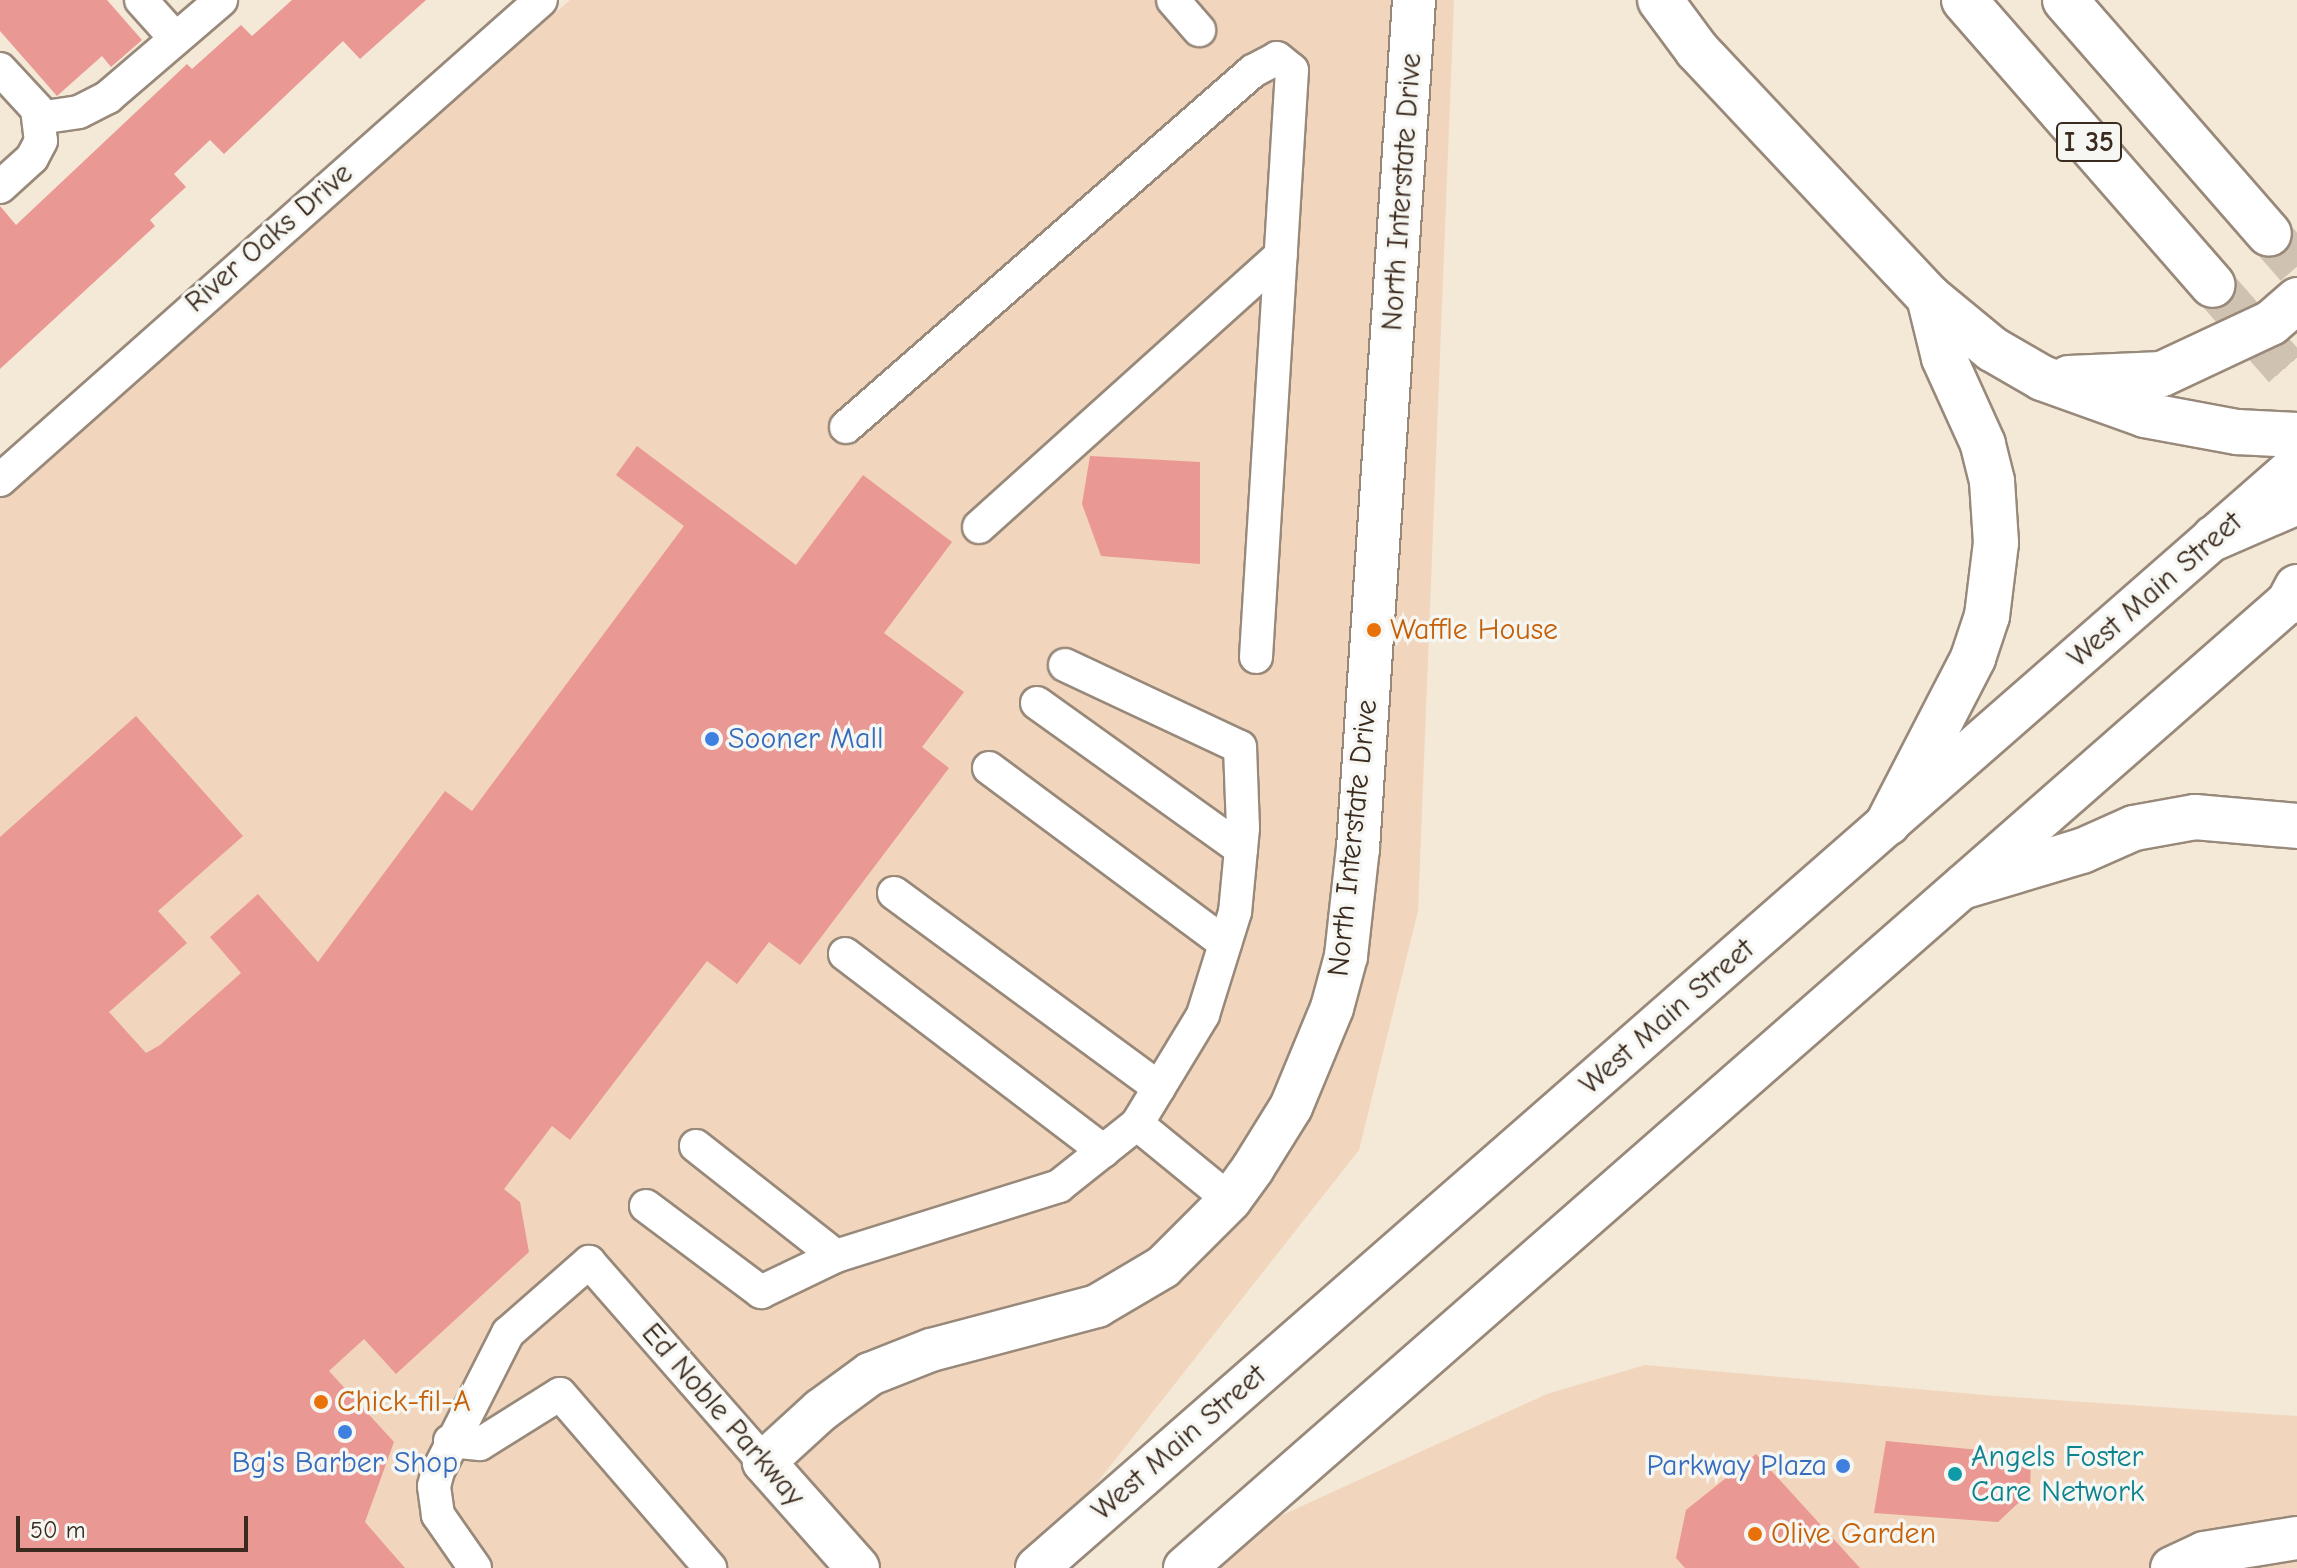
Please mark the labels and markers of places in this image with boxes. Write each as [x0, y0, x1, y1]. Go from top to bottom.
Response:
place label: Waffle House [1390, 612, 1558, 648]
marker: Waffle House [1365, 621, 1383, 639]
place label: Sooner Mall [728, 721, 884, 757]
marker: Sooner Mall [703, 730, 721, 748]
place label: Chick-fil-A [337, 1384, 471, 1420]
marker: Chick-fil-A [312, 1393, 330, 1411]
marker: Bg's Barber Shop [336, 1423, 354, 1441]
place label: Angels Foster Care Network [1971, 1439, 2144, 1510]
place label: Bg's Barber Shop [232, 1445, 458, 1481]
place label: Parkway Plaza [1647, 1448, 1827, 1484]
marker: Parkway Plaza [1834, 1457, 1852, 1475]
marker: Angels Foster Care Network [1946, 1465, 1964, 1483]
place label: Olive Garden [1771, 1516, 1936, 1552]
marker: Olive Garden [1746, 1525, 1764, 1543]

